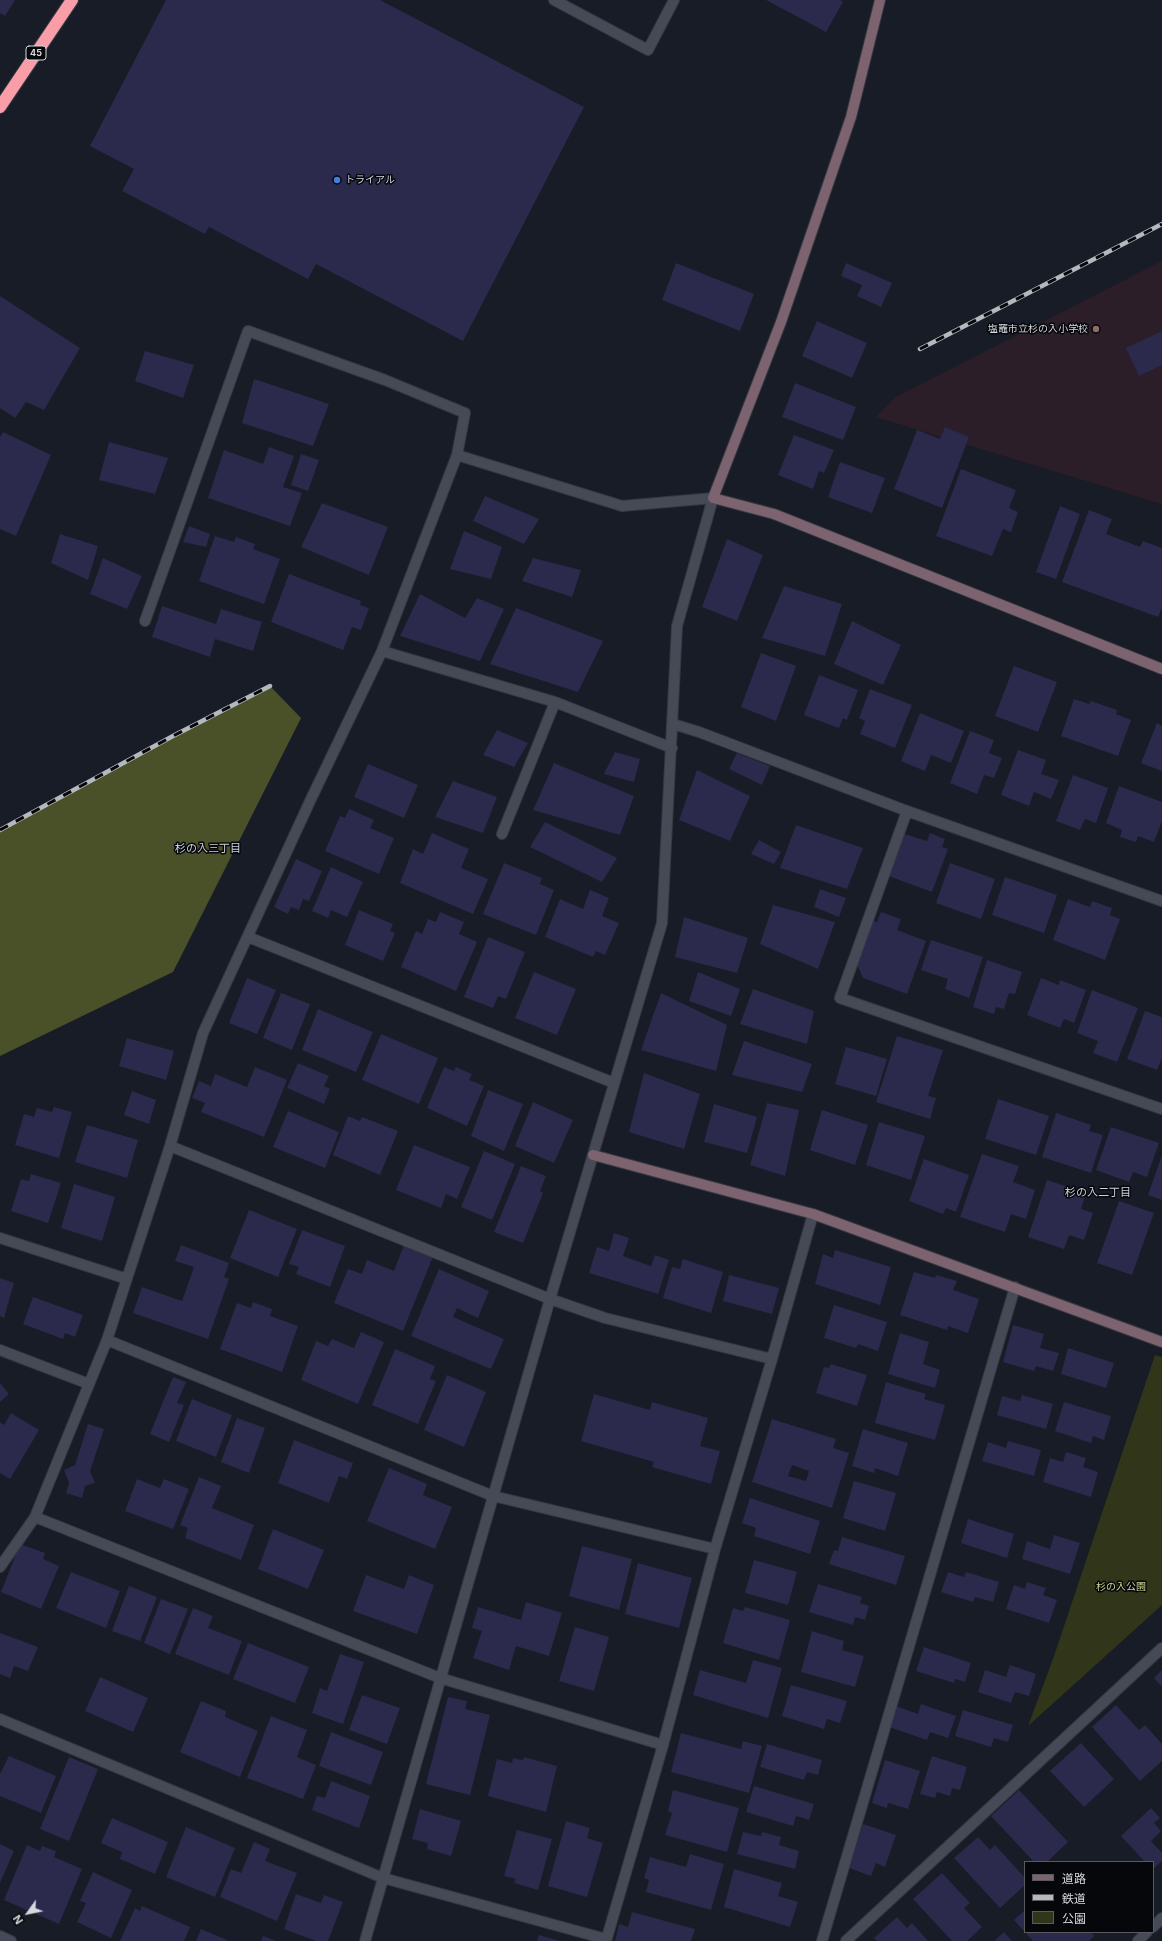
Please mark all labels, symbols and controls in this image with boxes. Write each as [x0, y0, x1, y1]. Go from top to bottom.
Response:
road number: 45 [26, 46, 46, 60]
place label: トライアル [345, 174, 395, 186]
marker: トライアル [332, 175, 342, 185]
place label: 塩竈市立杉の入小学校 [988, 323, 1088, 335]
marker: 塩竈市立杉の入小学校 [1091, 324, 1101, 334]
district label: 杉の入三丁目 [175, 842, 241, 856]
district label: 杉の入二丁目 [1065, 1186, 1131, 1200]
park label: 杉の入公園 [1096, 1581, 1146, 1593]
legend [1024, 1861, 1154, 1933]
text: 道路 [1062, 1871, 1086, 1886]
text: 鉄道 [1062, 1891, 1086, 1906]
north arrow [8, 1893, 48, 1933]
text: 公園 [1062, 1911, 1086, 1926]
text: N [10, 1912, 26, 1927]

